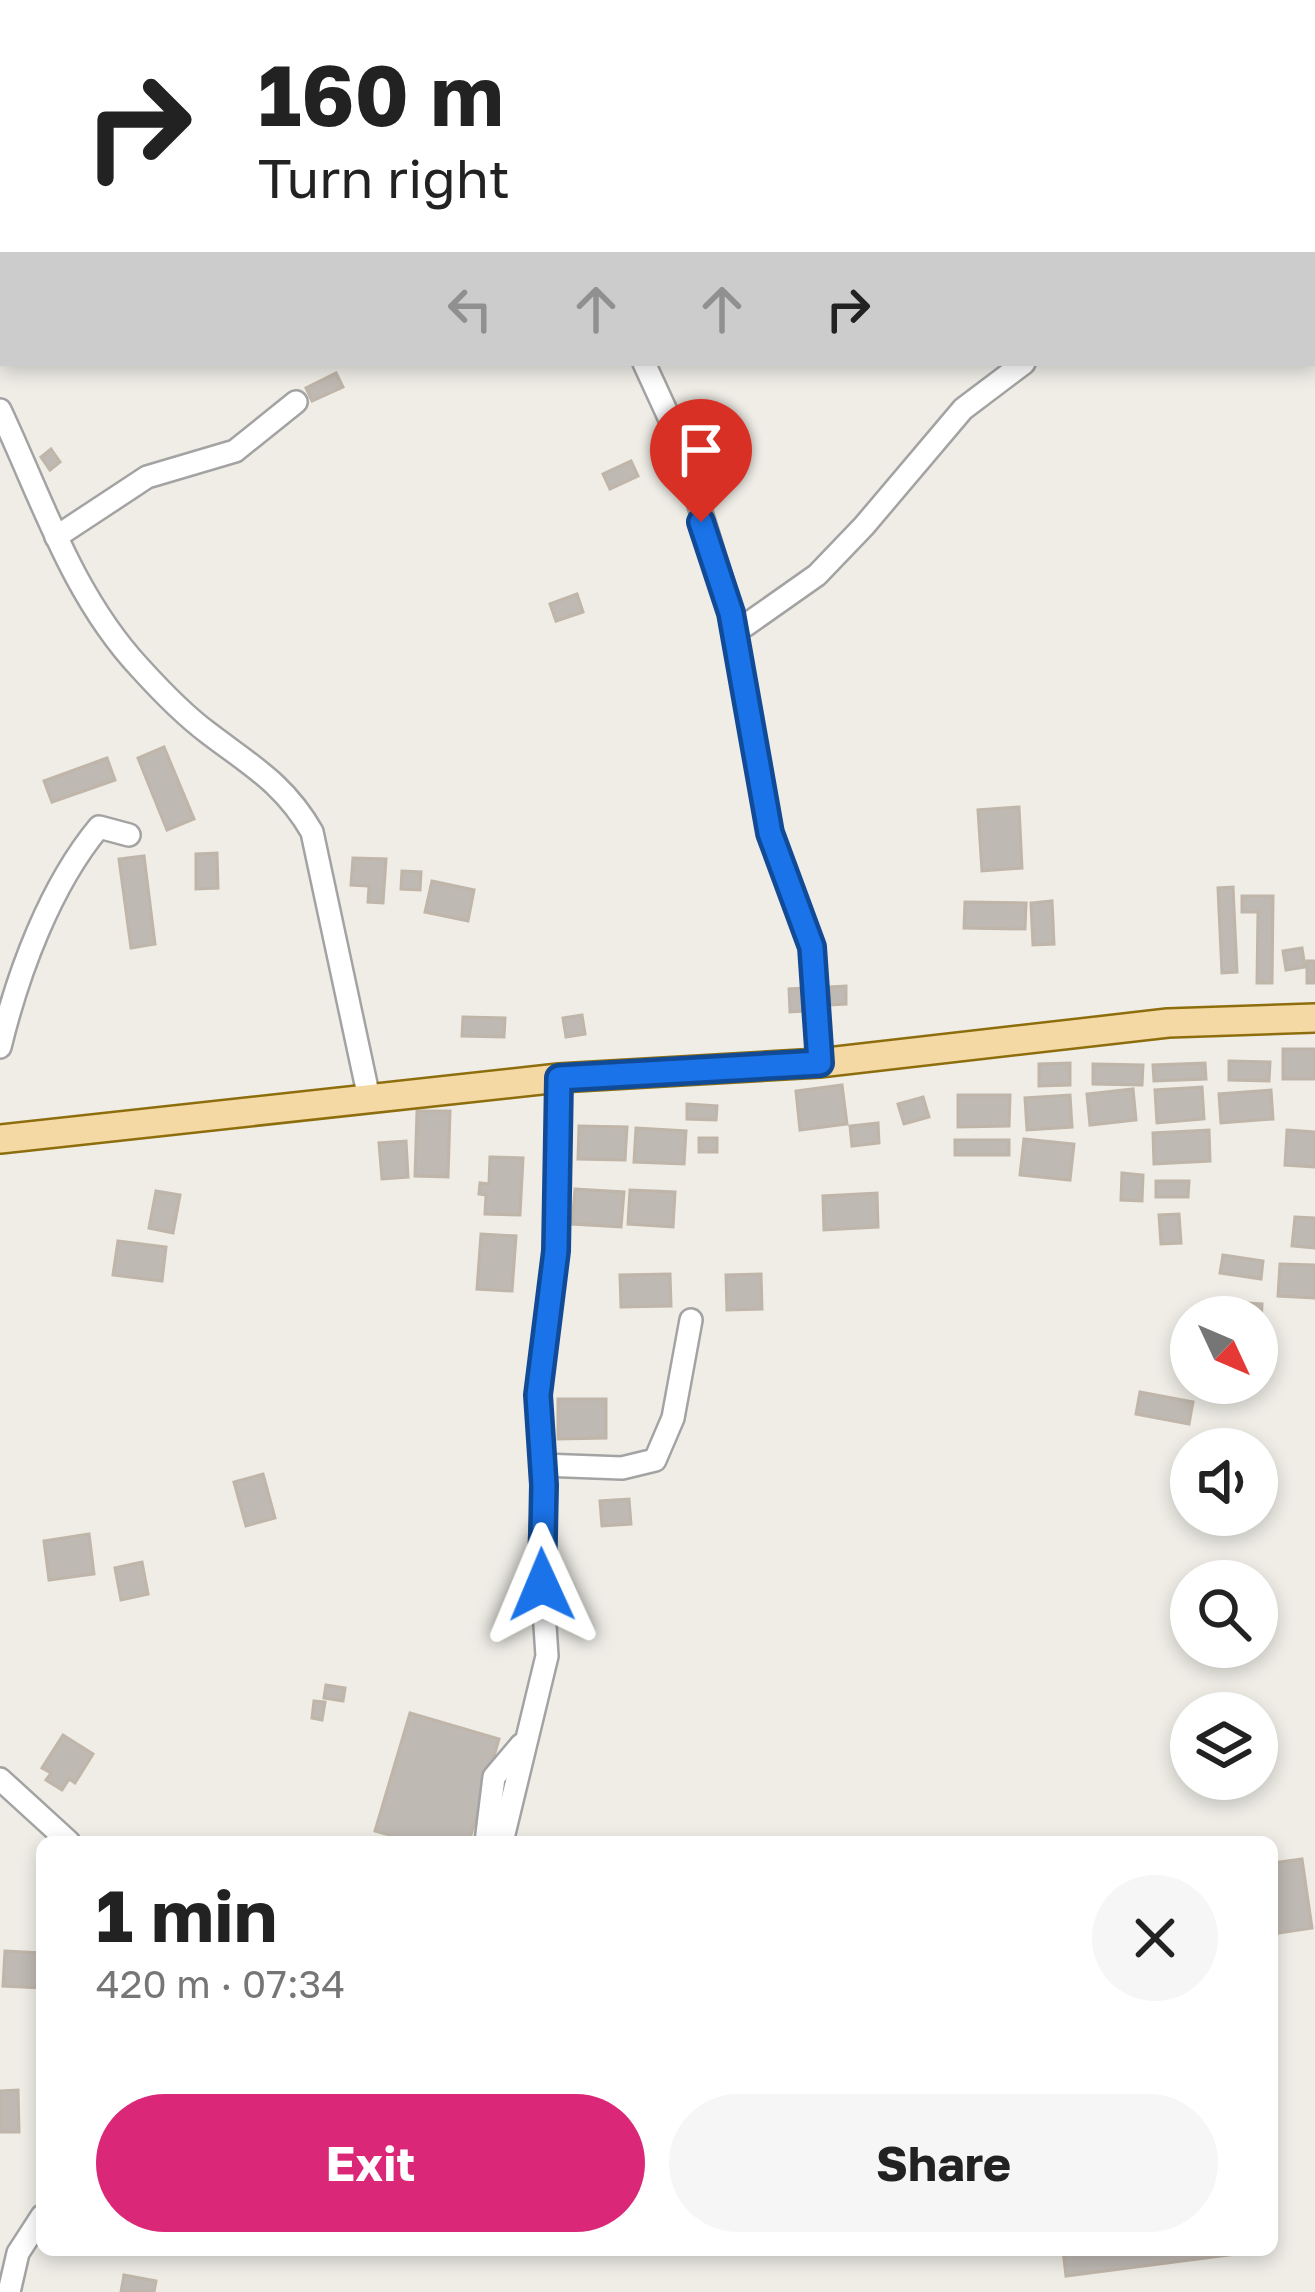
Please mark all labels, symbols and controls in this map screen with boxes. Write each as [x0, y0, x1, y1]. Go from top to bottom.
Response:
text: 160 m [258, 44, 504, 144]
icon: right [60, 48, 216, 204]
text: Turn right [258, 145, 510, 210]
icon: left [437, 276, 503, 342]
icon: ahead [563, 276, 629, 342]
icon: ahead [689, 276, 755, 342]
icon: right [815, 276, 881, 342]
pin [650, 399, 752, 522]
icon: arrive [668, 417, 734, 483]
north arrow [1170, 1296, 1278, 1404]
map controls [1170, 1296, 1278, 1800]
button: sound [1170, 1428, 1278, 1536]
position arrow [479, 1522, 605, 1648]
button: search [1170, 1560, 1278, 1668]
button: layers [1170, 1692, 1278, 1800]
text: 1 min [96, 1871, 277, 1958]
button: close [1092, 1875, 1218, 2001]
text: 420 m · 07:34 [96, 1960, 345, 2007]
button: Exit [96, 2094, 645, 2232]
button: Share [669, 2094, 1218, 2232]

